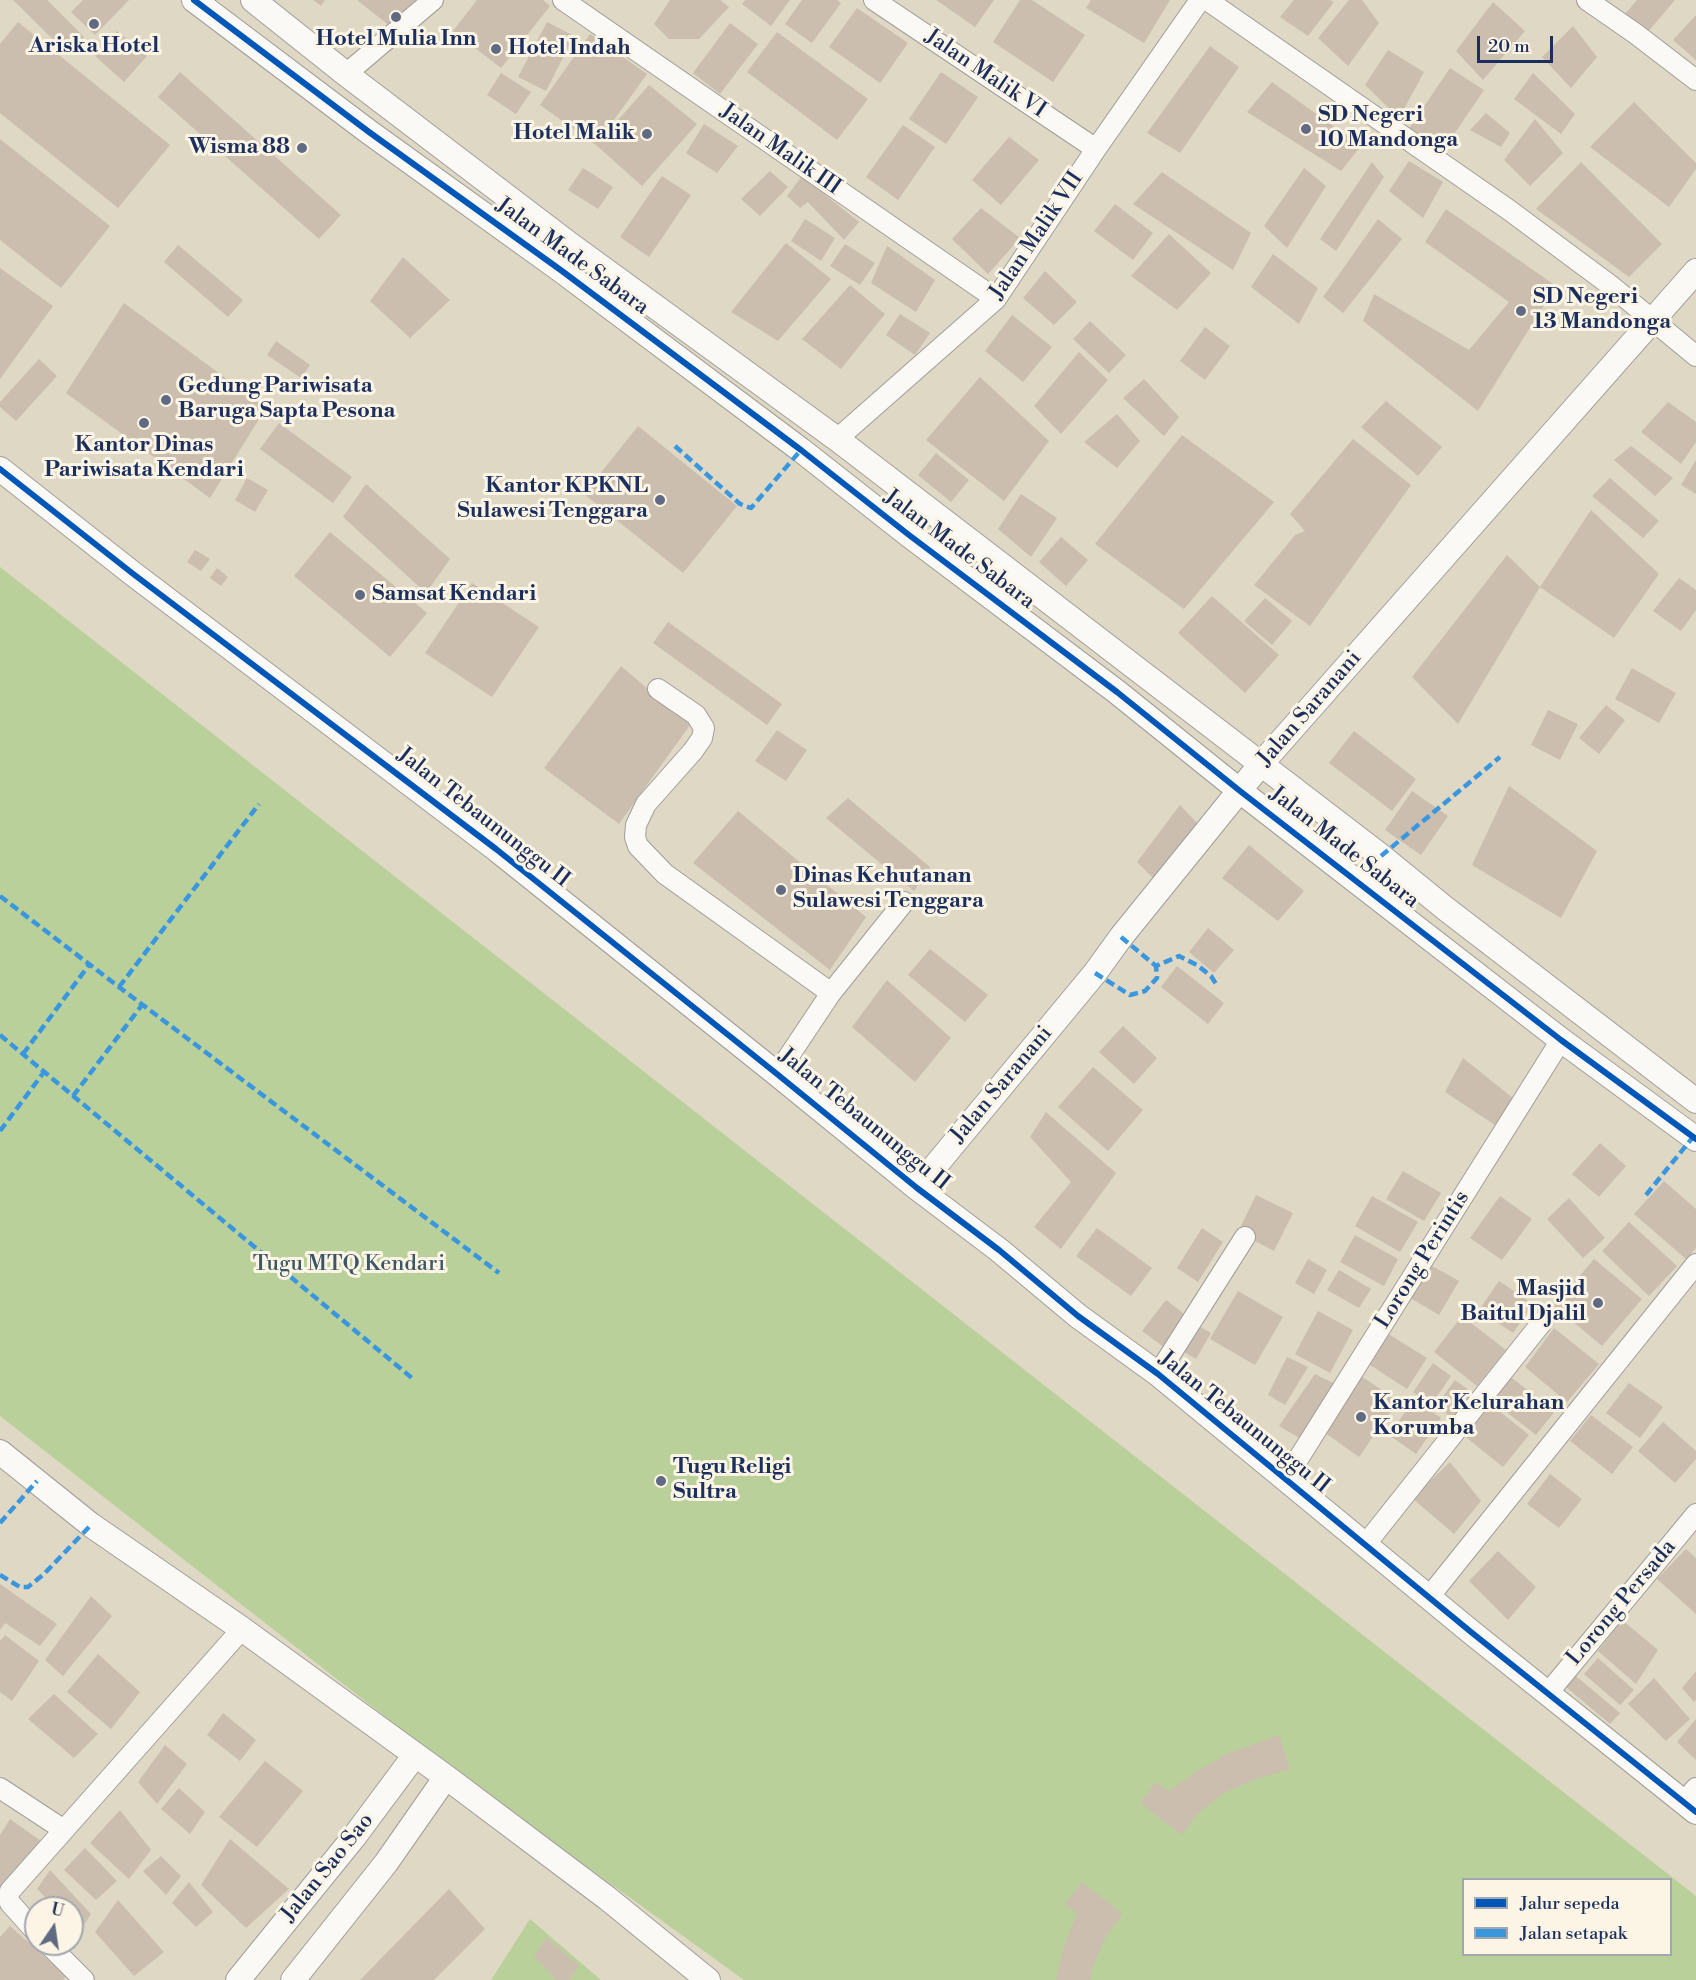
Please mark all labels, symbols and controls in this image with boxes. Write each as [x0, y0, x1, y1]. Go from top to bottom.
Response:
marker: Hotel Mulia Inn [389, 10, 403, 24]
marker: Ariska Hotel [87, 17, 101, 31]
street label: Jalan Malik VI [920, 24, 1050, 124]
scale bar [1480, 24, 1556, 62]
place label: Hotel Mulia Inn [316, 27, 476, 53]
place label: Ariska Hotel [29, 34, 159, 60]
text: 20 m [1488, 35, 1530, 58]
place label: Hotel Indah [508, 36, 631, 62]
marker: Hotel Indah [489, 42, 503, 56]
street label: Jalan Malik III [715, 99, 845, 201]
place label: SD Negeri 10 Mandonga [1318, 103, 1458, 154]
place label: Hotel Malik [514, 121, 635, 147]
marker: SD Negeri 10 Mandonga [1299, 122, 1313, 136]
marker: Hotel Malik [640, 127, 654, 141]
place label: Wisma 88 [189, 135, 290, 161]
marker: Wisma 88 [295, 141, 309, 155]
street label: Jalan Malik VII [985, 167, 1089, 305]
street label: Jalan Made Sabara [490, 193, 654, 321]
place label: SD Negeri 13 Mandonga [1533, 285, 1671, 336]
marker: SD Negeri 13 Mandonga [1514, 304, 1528, 318]
place label: Gedung Pariwisata Baruga Sapta Pesona [178, 374, 395, 426]
marker: Gedung Pariwisata Baruga Sapta Pesona [159, 393, 173, 407]
marker: Kantor Dinas Pariwisata Kendari [137, 416, 151, 430]
place label: Kantor Dinas Pariwisata Kendari [44, 433, 244, 484]
place label: Kantor KPKNL Sulawesi Tenggara [457, 474, 648, 526]
street label: Jalan Made Sabara [878, 485, 1040, 615]
marker: Kantor KPKNL Sulawesi Tenggara [653, 493, 667, 507]
place label: Samsat Kendari [372, 582, 536, 608]
marker: Samsat Kendari [353, 588, 367, 602]
street label: Jalan Saranani [1253, 646, 1367, 772]
street label: Jalan Tebaununggu II [391, 742, 575, 894]
street label: Jalan Made Sabara [1264, 781, 1424, 915]
place label: Dinas Kehutanan Sulawesi Tenggara [793, 864, 984, 915]
marker: Dinas Kehutanan Sulawesi Tenggara [774, 883, 788, 897]
street label: Jalan Saranani [945, 1021, 1059, 1149]
street label: Jalan Tebaununggu II [773, 1043, 955, 1197]
street label: Lorong Perintis [1370, 1186, 1476, 1334]
park label: Tugu MTQ Kendari [253, 1252, 445, 1278]
place label: Masjid Baitul Djalil [1461, 1277, 1586, 1328]
marker: Masjid Baitul Djalil [1591, 1296, 1605, 1310]
street label: Jalan Tebaununggu II [1153, 1346, 1335, 1500]
place label: Kantor Kelurahan Korumba [1373, 1391, 1564, 1442]
marker: Kantor Kelurahan Korumba [1354, 1410, 1368, 1424]
place label: Tugu Religi Sultra [673, 1455, 791, 1506]
marker: Tugu Religi Sultra [654, 1474, 668, 1488]
street label: Lorong Persada [1562, 1535, 1682, 1671]
street label: Jalan Sao Sao [276, 1808, 380, 1928]
legend [1462, 1878, 1672, 1956]
text: Jalur sepeda [1520, 1892, 1620, 1915]
north arrow [24, 1896, 84, 1956]
text: U [49, 1899, 66, 1922]
text: Jalan setapak [1520, 1922, 1627, 1945]

